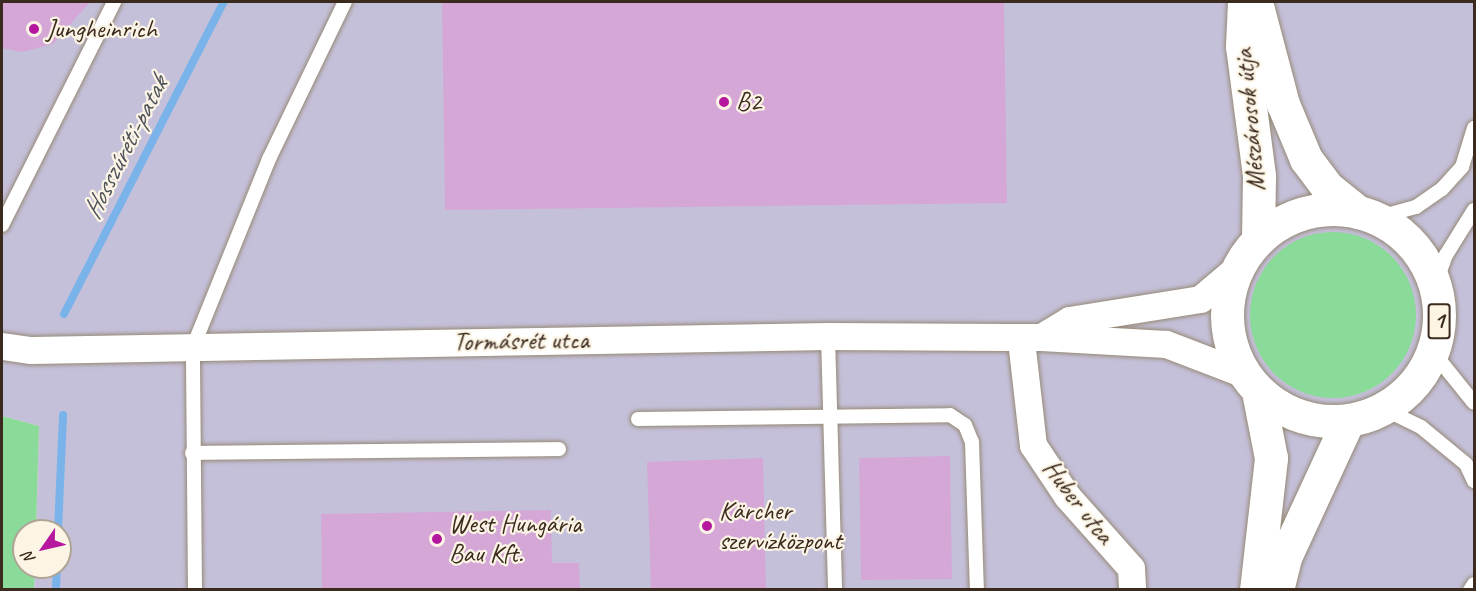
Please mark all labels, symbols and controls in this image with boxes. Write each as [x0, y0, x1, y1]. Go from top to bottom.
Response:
place label: Jungheinrich [46, 13, 157, 45]
marker: Jungheinrich [27, 22, 41, 36]
street label: Mészárosok útja [1228, 47, 1272, 193]
water label: Hosszúréti-patak [75, 72, 175, 224]
place label: B2 [736, 86, 761, 118]
marker: B2 [717, 95, 731, 109]
road number: 1 [1427, 300, 1451, 342]
street label: Tormásrét utca [453, 324, 589, 358]
street label: Huber utca [1036, 454, 1120, 550]
place label: Kärcher szervízközpont [719, 495, 842, 556]
place label: West Hungária Bau Kft. [449, 508, 582, 570]
north arrow [12, 519, 72, 579]
marker: Kärcher szervízközpont [700, 519, 714, 533]
marker: West Hungária Bau Kft. [430, 532, 444, 546]
text: N [18, 548, 40, 568]

